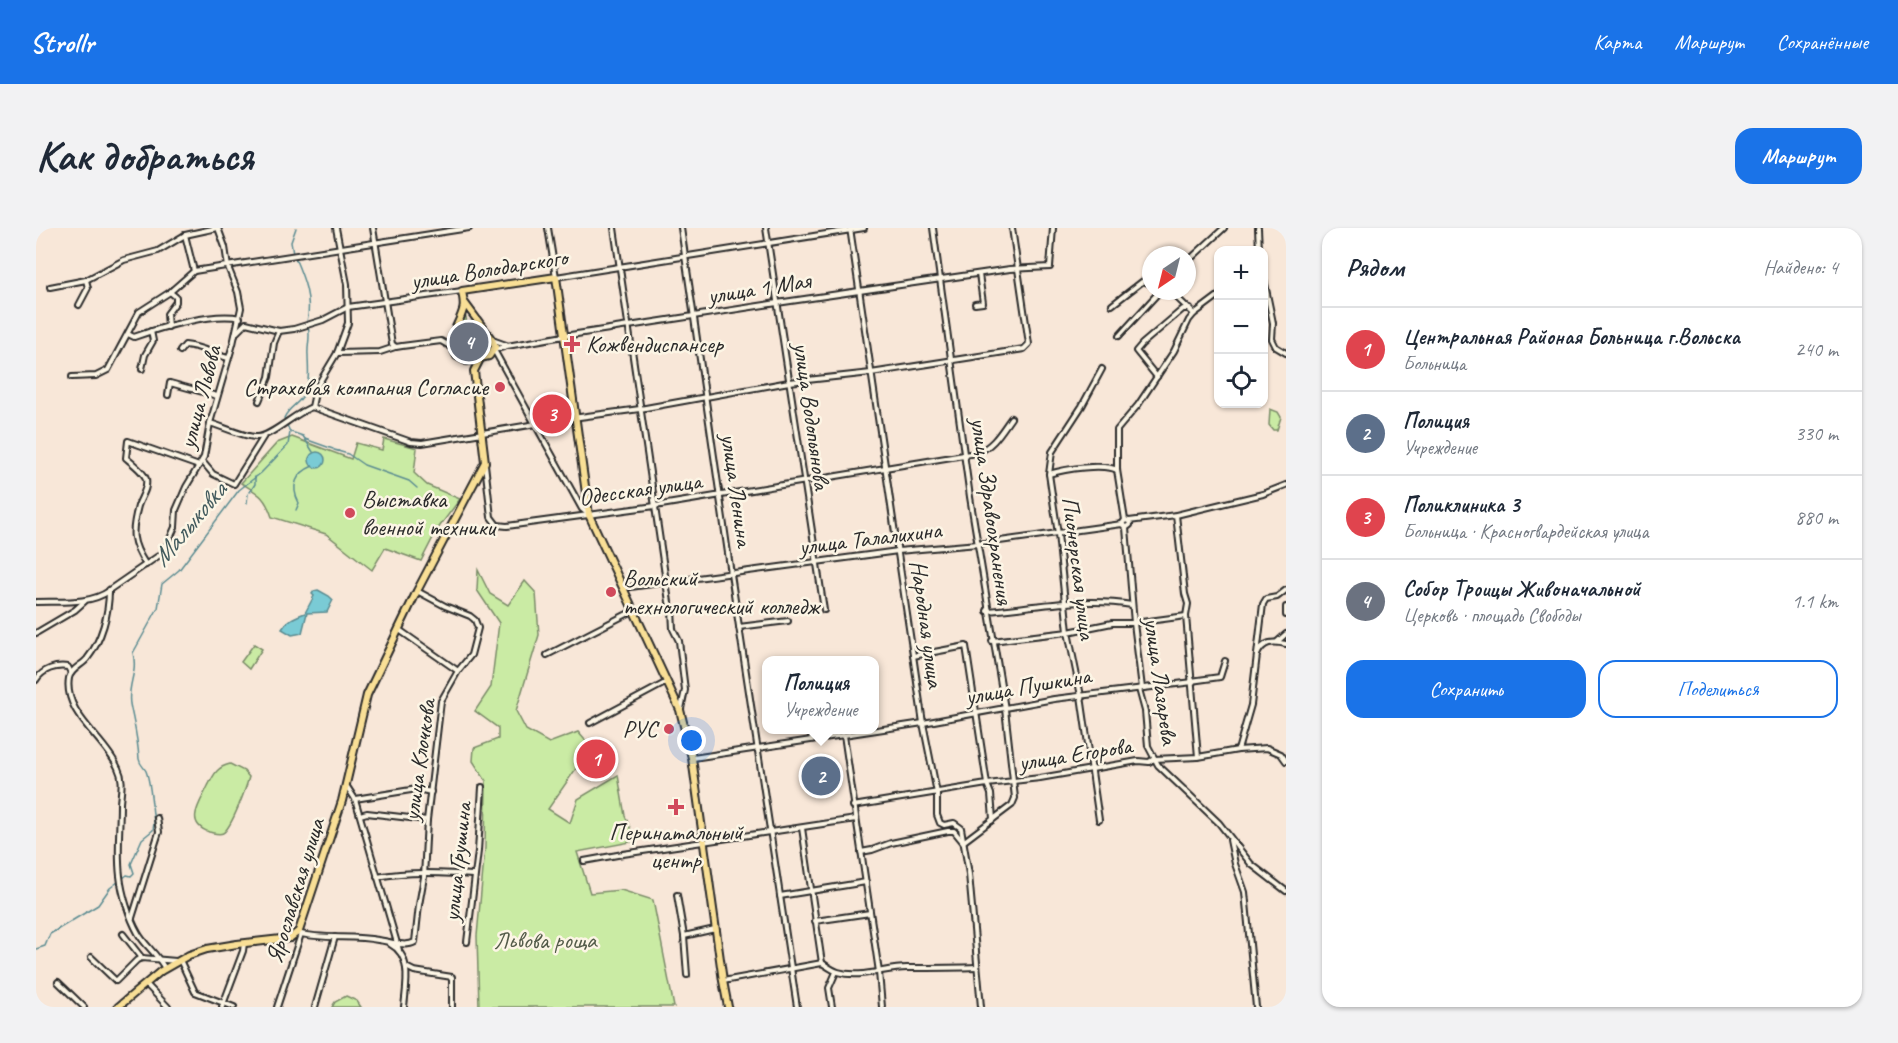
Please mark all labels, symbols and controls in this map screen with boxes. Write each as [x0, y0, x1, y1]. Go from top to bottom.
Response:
text: Strollr [30, 25, 94, 60]
text: Карта [1593, 29, 1642, 55]
text: Маршрут [1675, 29, 1744, 55]
text: Сохранённые [1777, 29, 1868, 55]
button: Маршрут [1735, 128, 1862, 184]
text: Как добраться [36, 130, 253, 183]
street label: улица Володарского [407, 241, 572, 296]
north arrow [1142, 246, 1196, 300]
map controls [1214, 246, 1268, 408]
button: + [1214, 246, 1268, 300]
text: Рядом [1346, 251, 1404, 284]
text: Найдено: 4 [1763, 255, 1838, 280]
street label: улица 1 Мая [703, 265, 814, 311]
button: − [1214, 300, 1268, 354]
pin: 4 [450, 320, 488, 364]
text: Центральная Районая Больница г.Вольска [1403, 323, 1740, 351]
place label: Кожвендиспансер [586, 329, 725, 359]
marker: Кожвендиспансер [563, 335, 581, 353]
text: 1 [1361, 337, 1370, 362]
text: 240 m [1795, 337, 1838, 362]
street label: улица Водопьянова [787, 339, 837, 493]
street label: улица Львова [171, 341, 228, 454]
text: Больница [1403, 351, 1466, 376]
button: locate [1214, 354, 1268, 408]
place label: Страховая компания Согласие [243, 372, 490, 402]
marker: Страховая компания Согласие [493, 380, 507, 394]
pin: 3 [532, 392, 572, 436]
text: Полиция [1403, 407, 1469, 435]
street label: улица Здравоохранения [964, 414, 1020, 608]
text: 2 [1361, 421, 1370, 446]
text: 330 m [1795, 421, 1838, 446]
street label: улица Ленина [714, 429, 760, 551]
text: Учреждение [1403, 435, 1477, 460]
street label: Одесская улица [577, 465, 705, 512]
water label: Малыковка [144, 473, 235, 573]
place label: Выставка военной техники [362, 484, 497, 542]
text: Поликлиника 3 [1403, 491, 1520, 519]
street label: Пионерская улица [1055, 495, 1103, 642]
text: 3 [1361, 505, 1370, 530]
text: 880 m [1795, 505, 1838, 530]
marker: Выставка военной техники [343, 506, 357, 520]
street label: улица Талалихина [795, 514, 944, 562]
text: Больница · Красногвардейская улица [1403, 519, 1648, 544]
street label: Народная улица [903, 558, 951, 691]
place label: Вольский технологический колледж [623, 563, 822, 621]
text: Собор Троицы Живоначальной [1403, 575, 1640, 603]
marker: Вольский технологический колледж [604, 585, 618, 599]
text: 4 [1361, 589, 1370, 614]
text: 1.1 km [1792, 589, 1838, 614]
text: Церковь · площадь Свободы [1403, 603, 1581, 628]
street label: улица Лазарева [1137, 614, 1185, 748]
popup [762, 656, 879, 734]
street label: улица Пушкина [961, 660, 1095, 712]
button: Сохранить [1346, 660, 1586, 718]
button: Поделиться [1598, 660, 1838, 718]
text: Полиция [783, 669, 849, 697]
street label: улица Клочкова [395, 695, 443, 825]
text: Учреждение [783, 697, 858, 722]
place label: РУС [623, 714, 660, 744]
marker: РУС [662, 722, 676, 736]
your location [677, 726, 706, 755]
street label: улица Егорова [1014, 730, 1136, 778]
pin: 1 [576, 736, 616, 782]
pin: 2 [802, 754, 840, 798]
marker: Перинатальный центр [667, 798, 685, 816]
street label: улица Грушина [436, 799, 478, 925]
street label: Ярославская улица [259, 813, 332, 967]
place label: Перинатальный центр [609, 817, 745, 875]
park label: Львова роща [494, 925, 598, 955]

